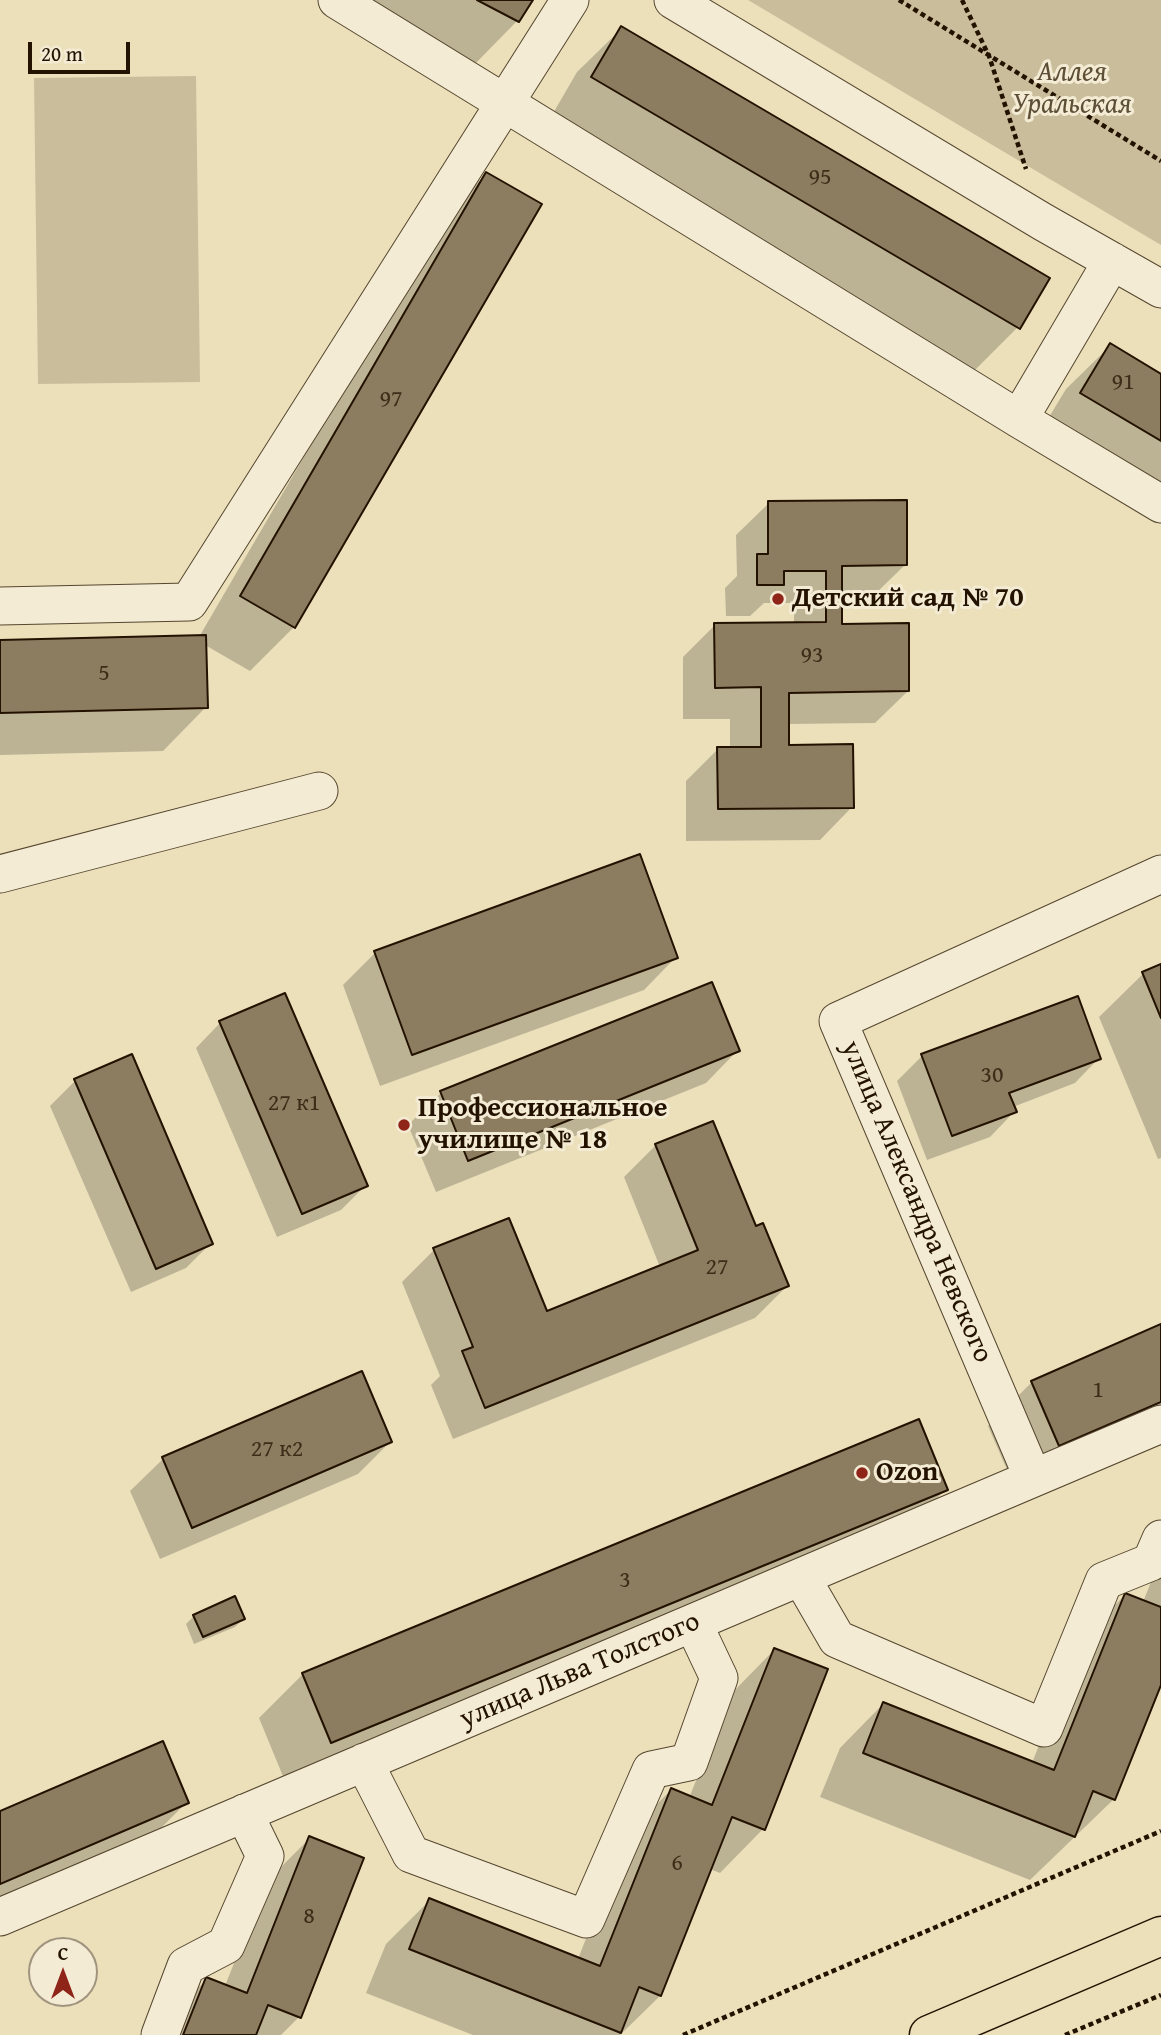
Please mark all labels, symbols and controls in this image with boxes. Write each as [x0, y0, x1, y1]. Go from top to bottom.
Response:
scale bar [32, 28, 133, 72]
text: 20 m [41, 38, 83, 69]
park label: Аллея Уральская [1012, 56, 1132, 122]
house number: 95 [808, 164, 832, 192]
house number: 91 [1111, 369, 1135, 397]
house number: 97 [379, 386, 403, 414]
place label: Детский сад № 70 [792, 582, 1024, 616]
marker: Детский сад № 70 [770, 591, 786, 607]
house number: 93 [800, 642, 824, 670]
house number: 5 [98, 660, 110, 688]
street label: улица Александра Невского [833, 1036, 999, 1368]
house number: 30 [980, 1062, 1004, 1090]
house number: 27 к1 [268, 1090, 320, 1118]
place label: Профессиональное училище № 18 [418, 1092, 668, 1158]
marker: Профессиональное училище № 18 [396, 1117, 412, 1133]
house number: 27 [705, 1254, 729, 1282]
house number: 1 [1092, 1377, 1104, 1405]
house number: 27 к2 [251, 1436, 303, 1464]
place label: Ozon [876, 1456, 938, 1490]
marker: Ozon [854, 1465, 870, 1481]
house number: 3 [619, 1567, 631, 1595]
street label: улица Льва Толстого [455, 1605, 705, 1737]
house number: 6 [671, 1850, 683, 1878]
house number: 8 [303, 1903, 315, 1931]
north arrow [28, 1937, 98, 2007]
text: С [58, 1939, 68, 1967]

